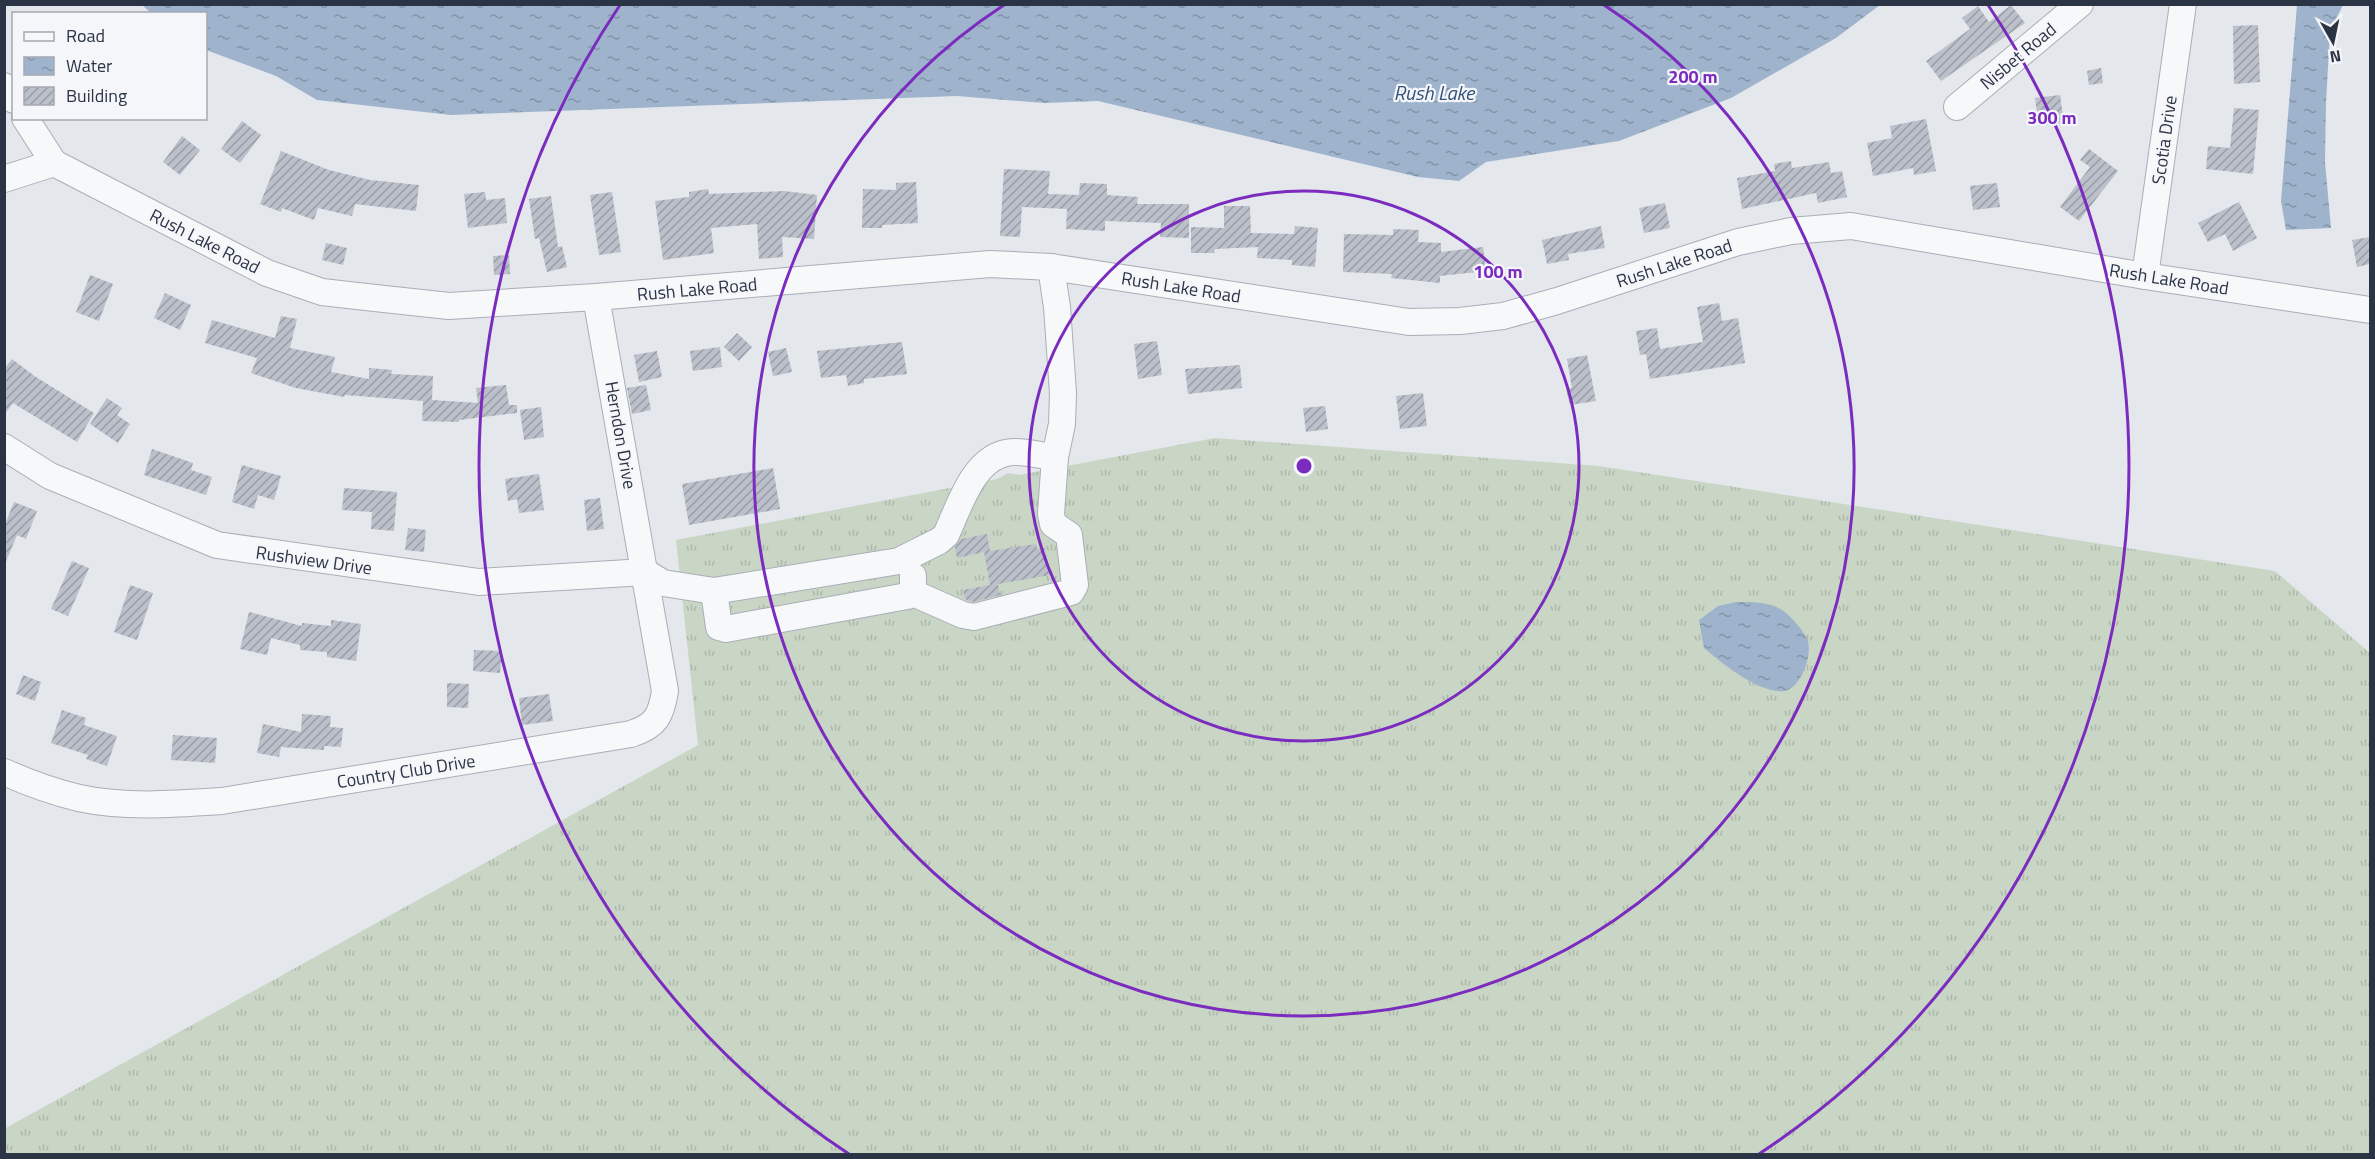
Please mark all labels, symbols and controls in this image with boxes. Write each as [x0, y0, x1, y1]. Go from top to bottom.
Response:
legend [12, 12, 207, 120]
north arrow [2303, 12, 2363, 72]
street label: Nisbet Road [1974, 16, 2062, 96]
text: Road [66, 22, 105, 49]
text: N [2328, 44, 2343, 70]
text: Water [66, 52, 112, 79]
text: 200 m [1668, 63, 1718, 90]
water label: Rush Lake [1394, 77, 1476, 108]
text: Building [66, 82, 127, 109]
street label: Scotia Drive [2144, 94, 2184, 186]
text: 300 m [2027, 104, 2077, 131]
street label: Rush Lake Road [145, 202, 265, 280]
street label: Rush Lake Road [1612, 232, 1736, 294]
street label: Rush Lake Road [2107, 256, 2231, 302]
text: 100 m [1473, 258, 1523, 285]
street label: Rush Lake Road [1119, 264, 1243, 310]
street label: Rush Lake Road [636, 270, 758, 308]
street label: Herndon Drive [598, 379, 644, 491]
centre of rings [1294, 456, 1314, 476]
street label: Rushview Drive [254, 538, 374, 582]
street label: Country Club Drive [335, 747, 477, 795]

